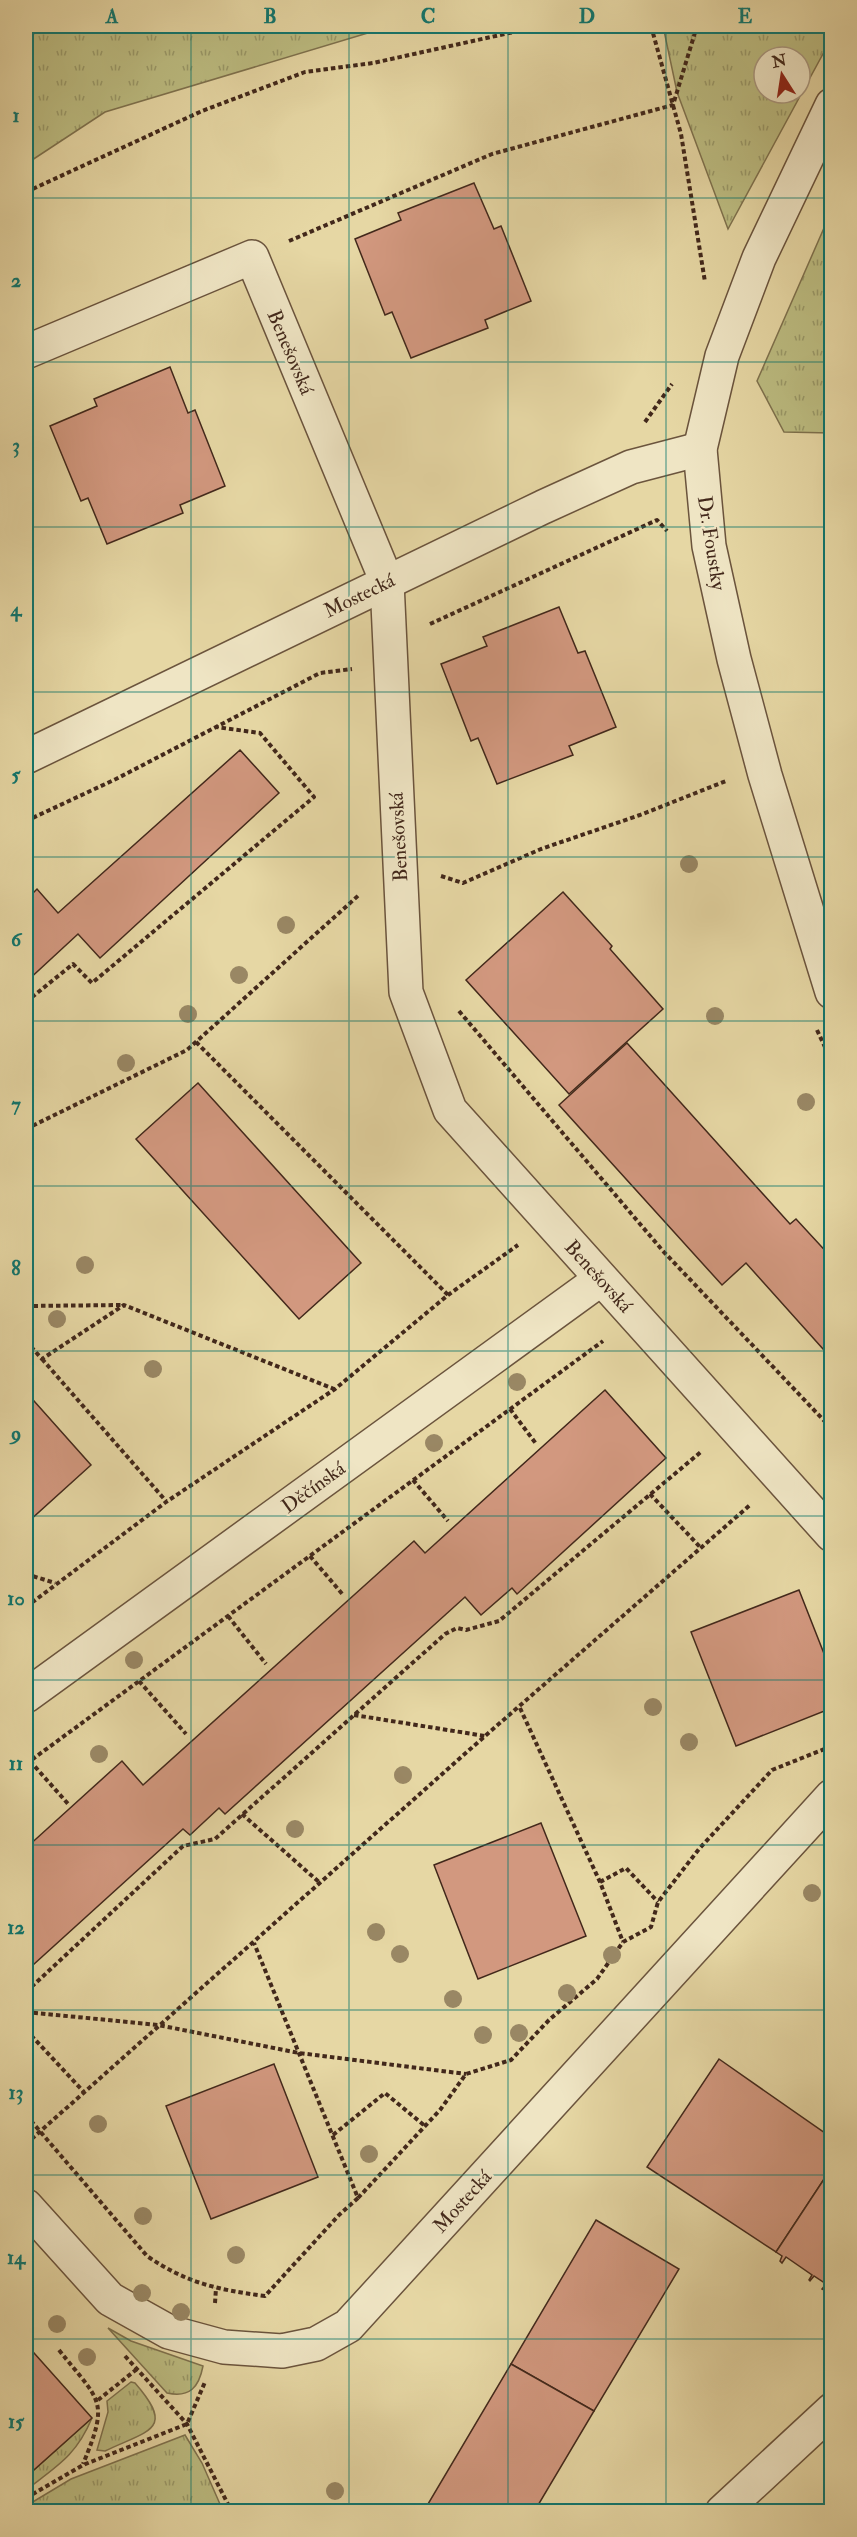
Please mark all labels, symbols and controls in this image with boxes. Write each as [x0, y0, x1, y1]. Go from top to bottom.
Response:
text: A [105, 4, 119, 29]
text: B [263, 4, 277, 29]
text: C [421, 4, 435, 29]
text: D [579, 4, 595, 29]
text: E [738, 4, 753, 29]
north arrow [752, 45, 812, 105]
text: N [769, 50, 789, 73]
text: 1 [12, 103, 20, 128]
text: 2 [11, 268, 21, 293]
street label: Benešovská [262, 306, 320, 399]
text: 3 [12, 433, 20, 458]
street label: Dr. Foustky [692, 494, 731, 593]
street label: Mostecká [320, 567, 400, 623]
text: 4 [10, 597, 23, 622]
text: 5 [12, 762, 22, 787]
street label: Benešovská [384, 791, 413, 882]
text: 6 [11, 927, 23, 952]
text: 7 [11, 1092, 21, 1117]
street label: Benešovská [559, 1235, 638, 1319]
text: 8 [11, 1256, 21, 1281]
text: 9 [9, 1421, 21, 1446]
street label: Děčínská [276, 1455, 351, 1519]
text: 10 [7, 1586, 25, 1611]
text: 11 [9, 1751, 23, 1776]
text: 12 [7, 1915, 25, 1940]
text: 13 [9, 2080, 23, 2105]
street label: Mostecká [428, 2164, 498, 2238]
text: 14 [7, 2245, 26, 2270]
text: 15 [8, 2409, 25, 2434]

